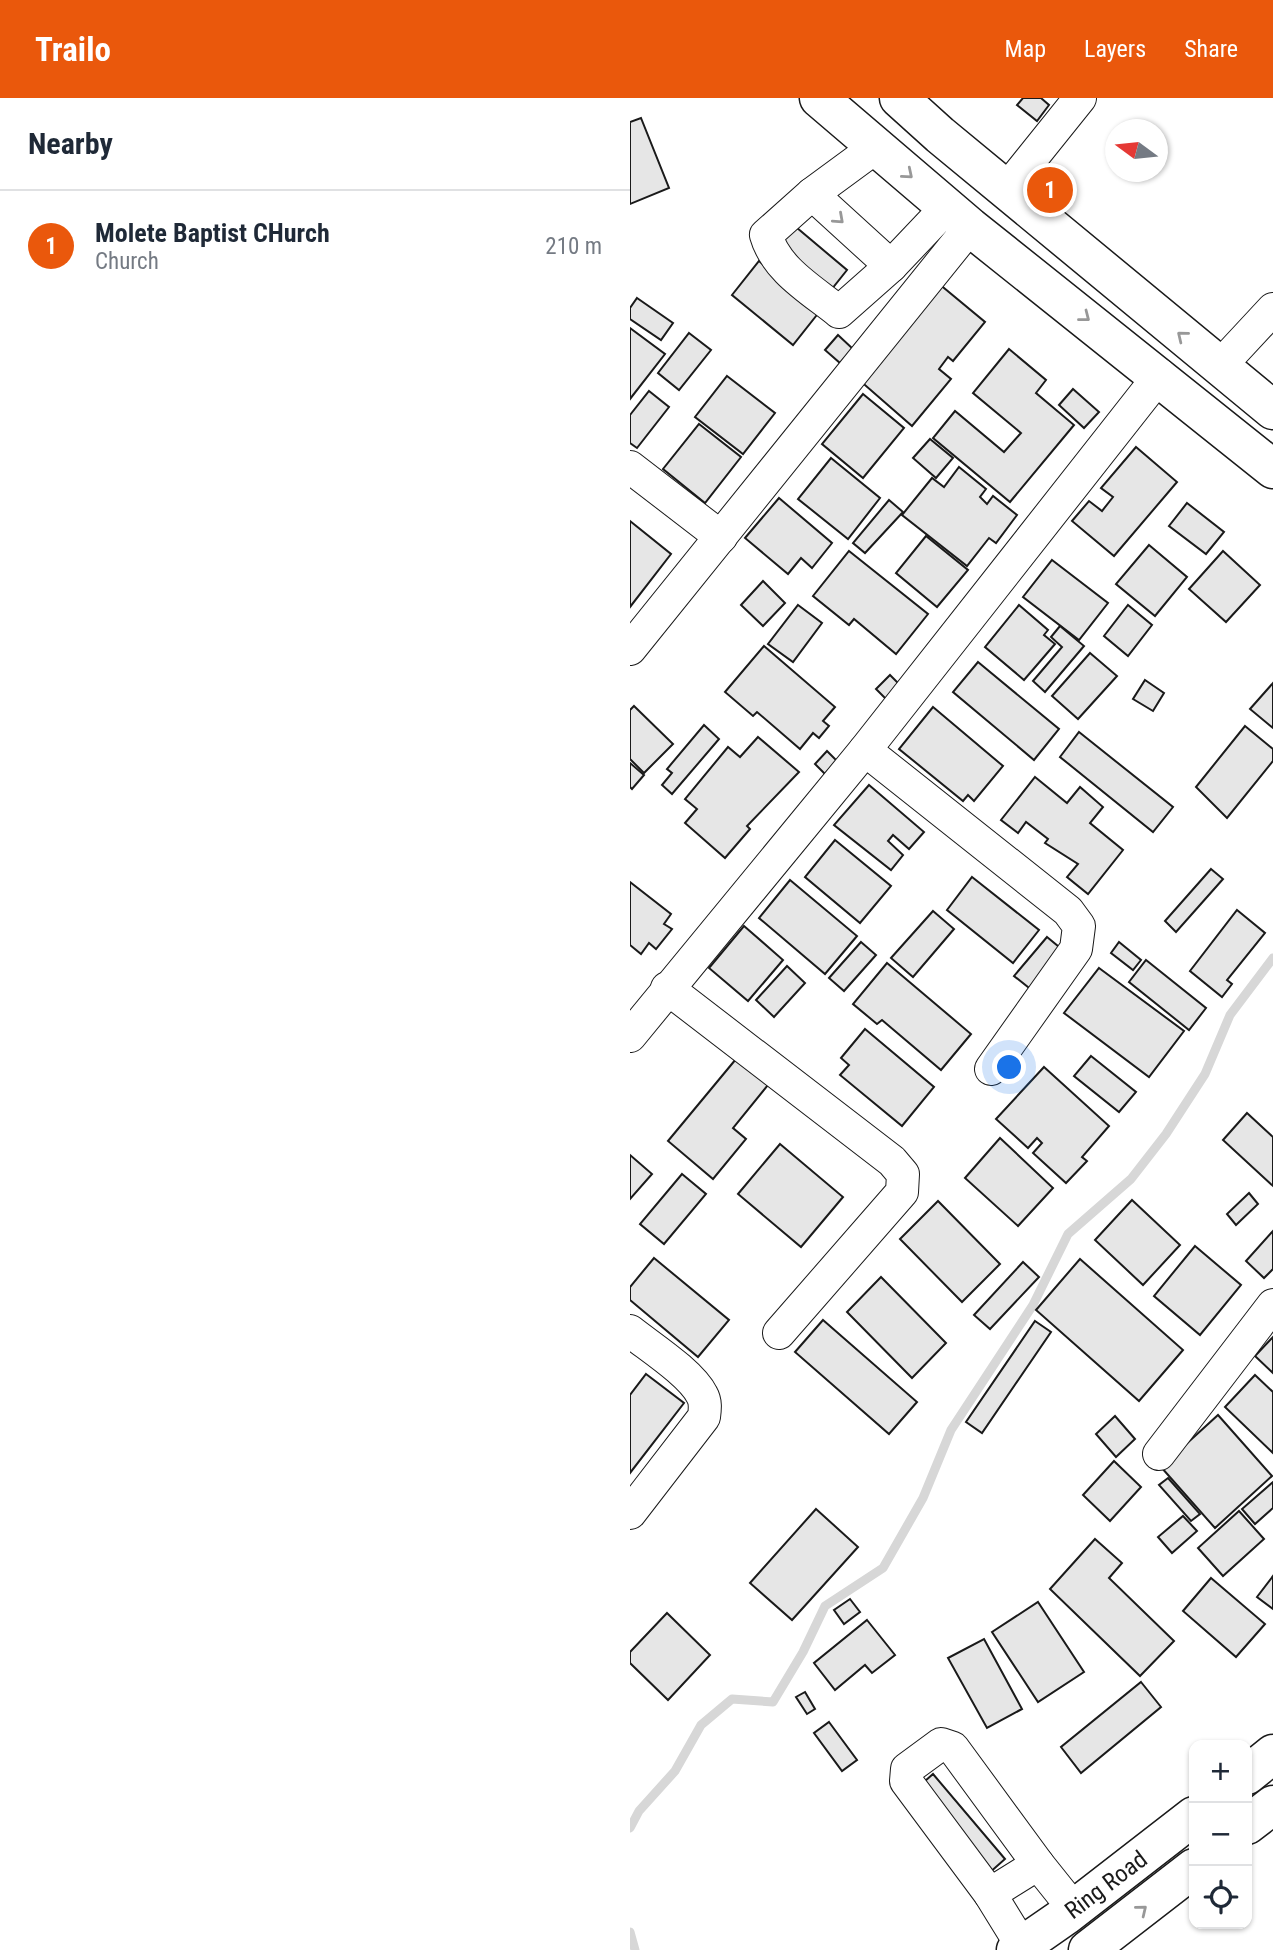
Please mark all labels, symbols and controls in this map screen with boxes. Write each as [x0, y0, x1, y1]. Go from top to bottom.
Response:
text: Trailo [35, 30, 111, 69]
text: Map [1005, 35, 1046, 63]
text: Layers [1084, 35, 1146, 63]
text: Share [1184, 35, 1238, 63]
north arrow [1105, 119, 1168, 182]
text: Nearby [28, 126, 113, 161]
pin: 1 [1027, 164, 1073, 216]
one-way arrow [900, 166, 913, 178]
one-way arrow [831, 211, 844, 223]
text: Molete Baptist CHurch [95, 218, 330, 248]
text: 1 [45, 233, 57, 260]
text: 210 m [545, 233, 602, 260]
text: Church [95, 248, 159, 275]
one-way arrow [1078, 308, 1090, 321]
one-way arrow [1178, 331, 1190, 344]
your location [992, 1050, 1026, 1084]
map controls [1189, 1740, 1252, 1929]
button: + [1189, 1740, 1252, 1803]
button: − [1189, 1803, 1252, 1866]
street label: Ring Road [1059, 1845, 1153, 1925]
button: locate [1189, 1866, 1252, 1929]
one-way arrow [1134, 1905, 1146, 1918]

